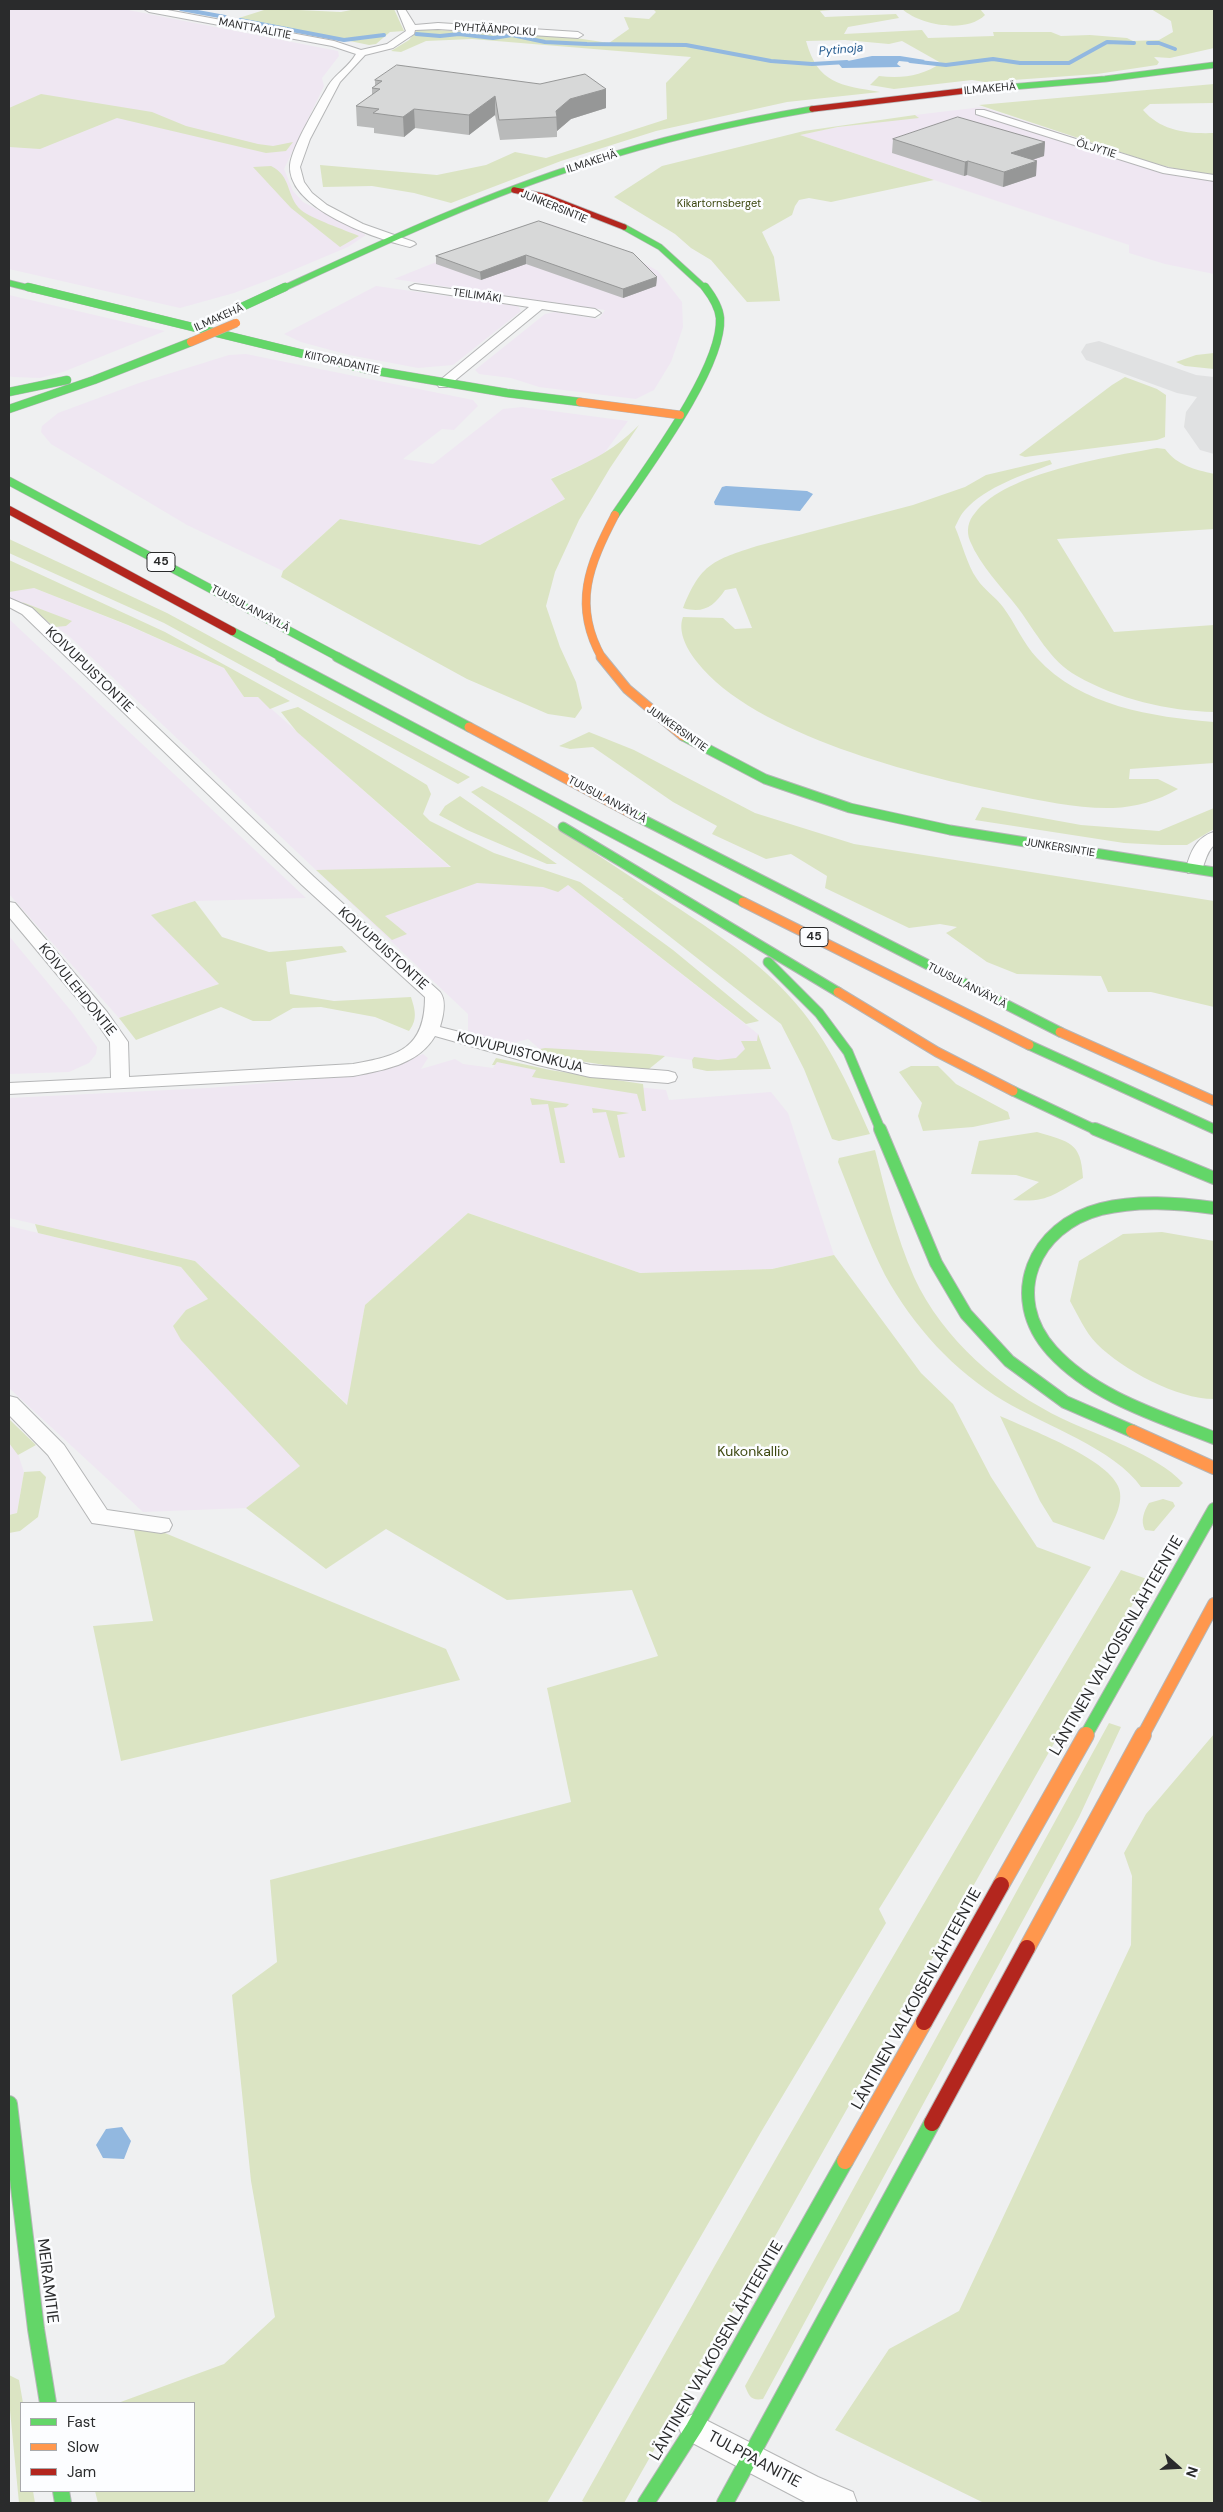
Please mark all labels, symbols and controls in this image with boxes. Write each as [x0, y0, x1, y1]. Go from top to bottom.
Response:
street label: MANTTAALITIE [218, 16, 292, 42]
street label: PYHTÄÄNPOLKU [454, 21, 536, 39]
water label: Pytinoja [818, 41, 864, 59]
street label: ILMAKEHÄ [963, 80, 1017, 98]
street label: ÖLJYTIE [1074, 137, 1118, 161]
street label: ILMAKEHÄ [565, 148, 619, 176]
street label: JUNKERSINTIE [519, 188, 589, 226]
park label: Kikartornsberget [677, 197, 761, 211]
street label: TEILIMÄKI [452, 286, 502, 306]
street label: ILMAKEHÄ [192, 301, 246, 335]
street label: KIITORADANTIE [303, 349, 381, 377]
road number: 45 [147, 552, 175, 572]
street label: TUUSULANVÄYLÄ [208, 583, 292, 635]
street label: KOIVUPUISTONTIE [42, 624, 136, 716]
street label: JUNKERSINTIE [644, 703, 710, 755]
street label: TUUSULANVÄYLÄ [565, 774, 649, 826]
street label: JUNKERSINTIE [1024, 836, 1096, 860]
street label: KOIVUPUISTONTIE [334, 904, 432, 994]
road number: 45 [800, 928, 828, 946]
street label: KOIVULEHDONTIE [35, 940, 119, 1040]
street label: TUUSULANVÄYLÄ [925, 960, 1009, 1012]
street label: KOIVUPUISTONKUJA [455, 1029, 585, 1077]
park label: Kukonkallio [717, 1444, 789, 1460]
street label: LÄNTINEN VALKOISENLÄHTEENTIE [1046, 1533, 1188, 1759]
street label: LÄNTINEN VALKOISENLÄHTEENTIE [848, 1885, 986, 2113]
street label: MEIRAMITIE [32, 2237, 62, 2325]
street label: LÄNTINEN VALKOISENLÄHTEENTIE [646, 2238, 788, 2464]
legend [20, 2402, 195, 2492]
text: Fast [67, 2412, 96, 2432]
street label: TULPPAANITIE [704, 2427, 804, 2493]
text: Slow [67, 2437, 99, 2457]
north arrow [1153, 2442, 1203, 2492]
text: Jam [67, 2462, 96, 2482]
text: N [1182, 2464, 1202, 2480]

